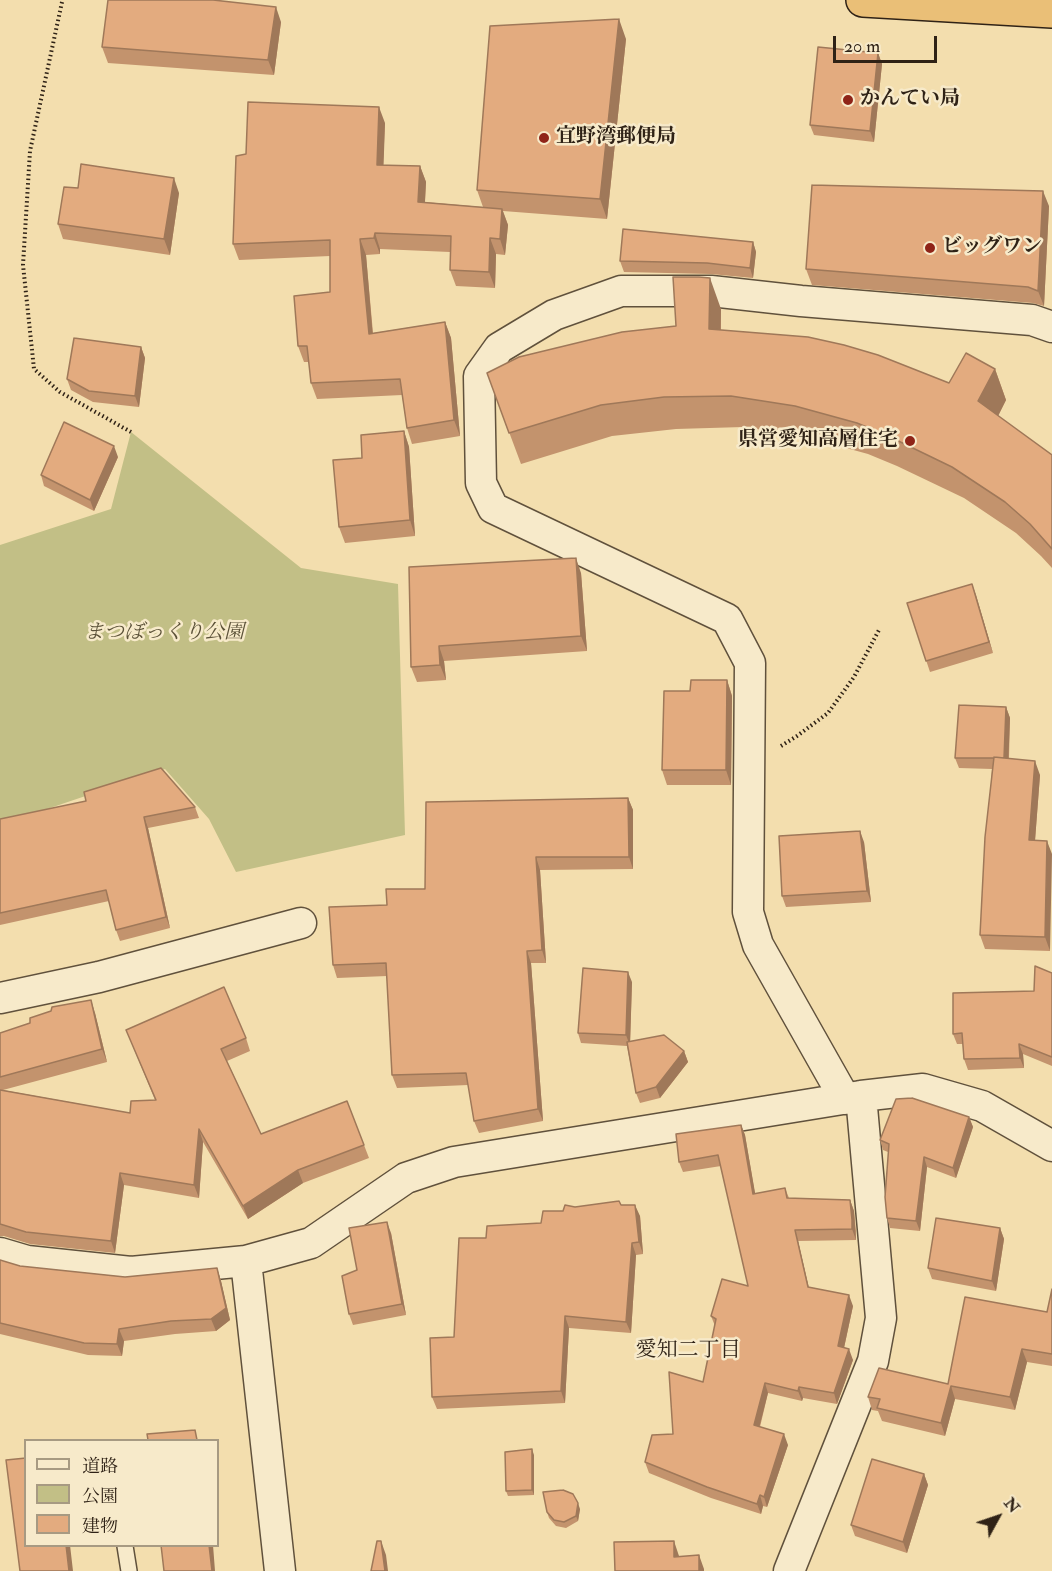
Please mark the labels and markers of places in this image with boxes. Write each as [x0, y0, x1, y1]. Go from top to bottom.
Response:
place label: かんてい局 [860, 88, 960, 112]
marker: かんてい局 [841, 93, 855, 107]
place label: 宜野湾郵便局 [556, 126, 676, 150]
marker: 宜野湾郵便局 [537, 131, 551, 145]
place label: ビッグワン [942, 236, 1042, 260]
marker: ビッグワン [923, 241, 937, 255]
place label: 県営愛知高層住宅 [738, 429, 898, 453]
marker: 県営愛知高層住宅 [903, 434, 917, 448]

